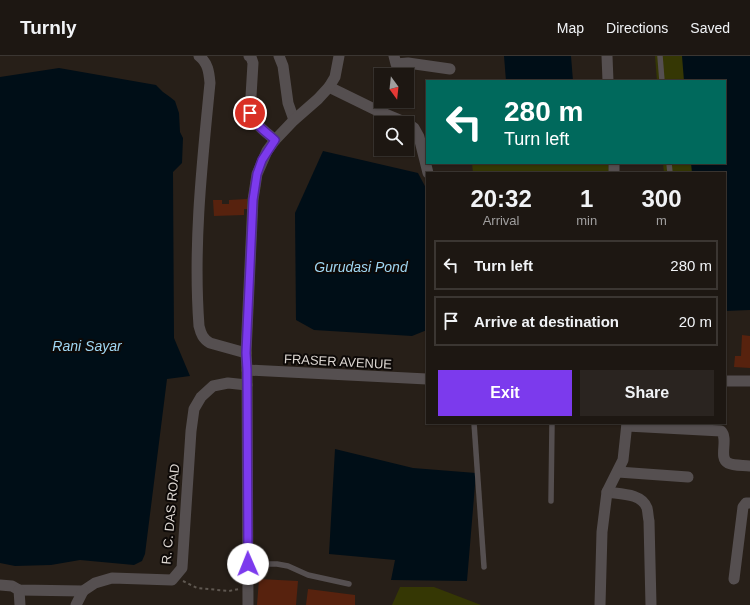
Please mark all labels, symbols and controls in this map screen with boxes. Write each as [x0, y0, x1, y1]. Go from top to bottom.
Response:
text: Turnly [20, 17, 77, 38]
text: Map [557, 20, 584, 36]
text: Directions [606, 20, 668, 36]
text: Saved [690, 20, 730, 36]
north arrow [374, 68, 414, 108]
map controls [374, 68, 414, 156]
pin [233, 96, 267, 130]
icon: left [438, 96, 490, 148]
text: 280 m [504, 96, 583, 127]
icon: arrive [239, 102, 261, 124]
button: search [374, 116, 414, 156]
text: Turn left [504, 129, 569, 149]
text: 20:32 [470, 185, 532, 212]
text: 1 [580, 185, 593, 212]
text: 300 [642, 185, 682, 212]
text: Arrival [483, 213, 520, 228]
text: min [576, 213, 597, 228]
text: m [656, 213, 667, 228]
icon: left [440, 254, 462, 276]
text: Turn left [474, 257, 533, 274]
text: 280 m [670, 257, 712, 274]
water label: Gurudasi Pond [314, 259, 409, 275]
icon: arrive [440, 310, 462, 332]
text: Arrive at destination [474, 313, 619, 330]
text: 20 m [679, 313, 712, 330]
water label: Rani Sayar [52, 338, 123, 354]
street label: FRASER AVENUE [284, 351, 393, 372]
button: Exit [438, 370, 572, 416]
button: Share [580, 370, 714, 416]
street label: R. C. DAS ROAD [159, 463, 182, 565]
position arrow [227, 543, 269, 585]

